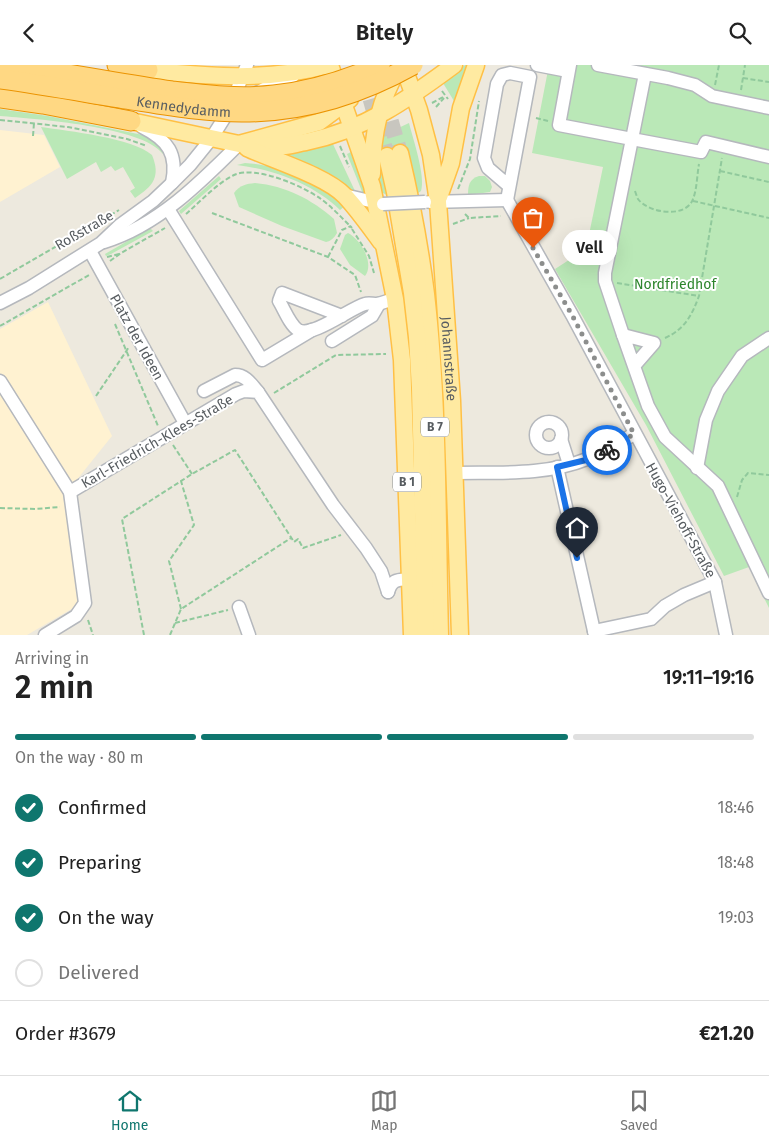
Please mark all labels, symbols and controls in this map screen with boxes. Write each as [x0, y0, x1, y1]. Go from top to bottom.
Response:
icon: back [15, 19, 43, 47]
text: Bitely [356, 19, 413, 46]
icon: search [726, 19, 754, 47]
street label: Kennedydamm [135, 93, 231, 121]
pin [512, 197, 554, 248]
icon: bag [519, 204, 547, 232]
street label: Roßstraße [52, 207, 117, 254]
callout: Vell [563, 231, 618, 265]
text: Vell [576, 238, 603, 257]
park label: Nordfriedhof [634, 276, 717, 293]
street label: Platz der Ideen [106, 291, 167, 383]
street label: Johannstraße [437, 316, 460, 402]
street label: Karl-Friedrich-Klees-Straße [78, 391, 236, 492]
road number: B 7 [421, 417, 449, 437]
courier [582, 425, 632, 475]
icon: bike [593, 436, 621, 464]
street label: Hugo-Viehoff-Straße [642, 460, 719, 581]
road number: B 1 [393, 473, 421, 492]
pin [556, 507, 598, 558]
icon: home [563, 514, 591, 542]
text: Arriving in [15, 649, 89, 668]
text: 19:11–19:16 [663, 666, 754, 689]
text: 2 min [15, 668, 94, 706]
text: On the way · 80 m [15, 748, 143, 767]
icon: check [15, 794, 43, 822]
text: Confirmed [58, 796, 147, 819]
text: 18:46 [717, 798, 754, 817]
icon: check [15, 849, 43, 877]
text: Preparing [58, 851, 141, 874]
text: 18:48 [717, 853, 754, 872]
icon: check [15, 904, 43, 932]
text: On the way [58, 906, 154, 929]
text: 19:03 [718, 908, 754, 927]
text: Delivered [58, 961, 140, 984]
text: Order #3679 [15, 1022, 116, 1045]
text: €21.20 [699, 1022, 754, 1045]
tab: Home [111, 1087, 148, 1134]
tab: Map [370, 1087, 398, 1134]
tab: Saved [620, 1087, 658, 1134]

